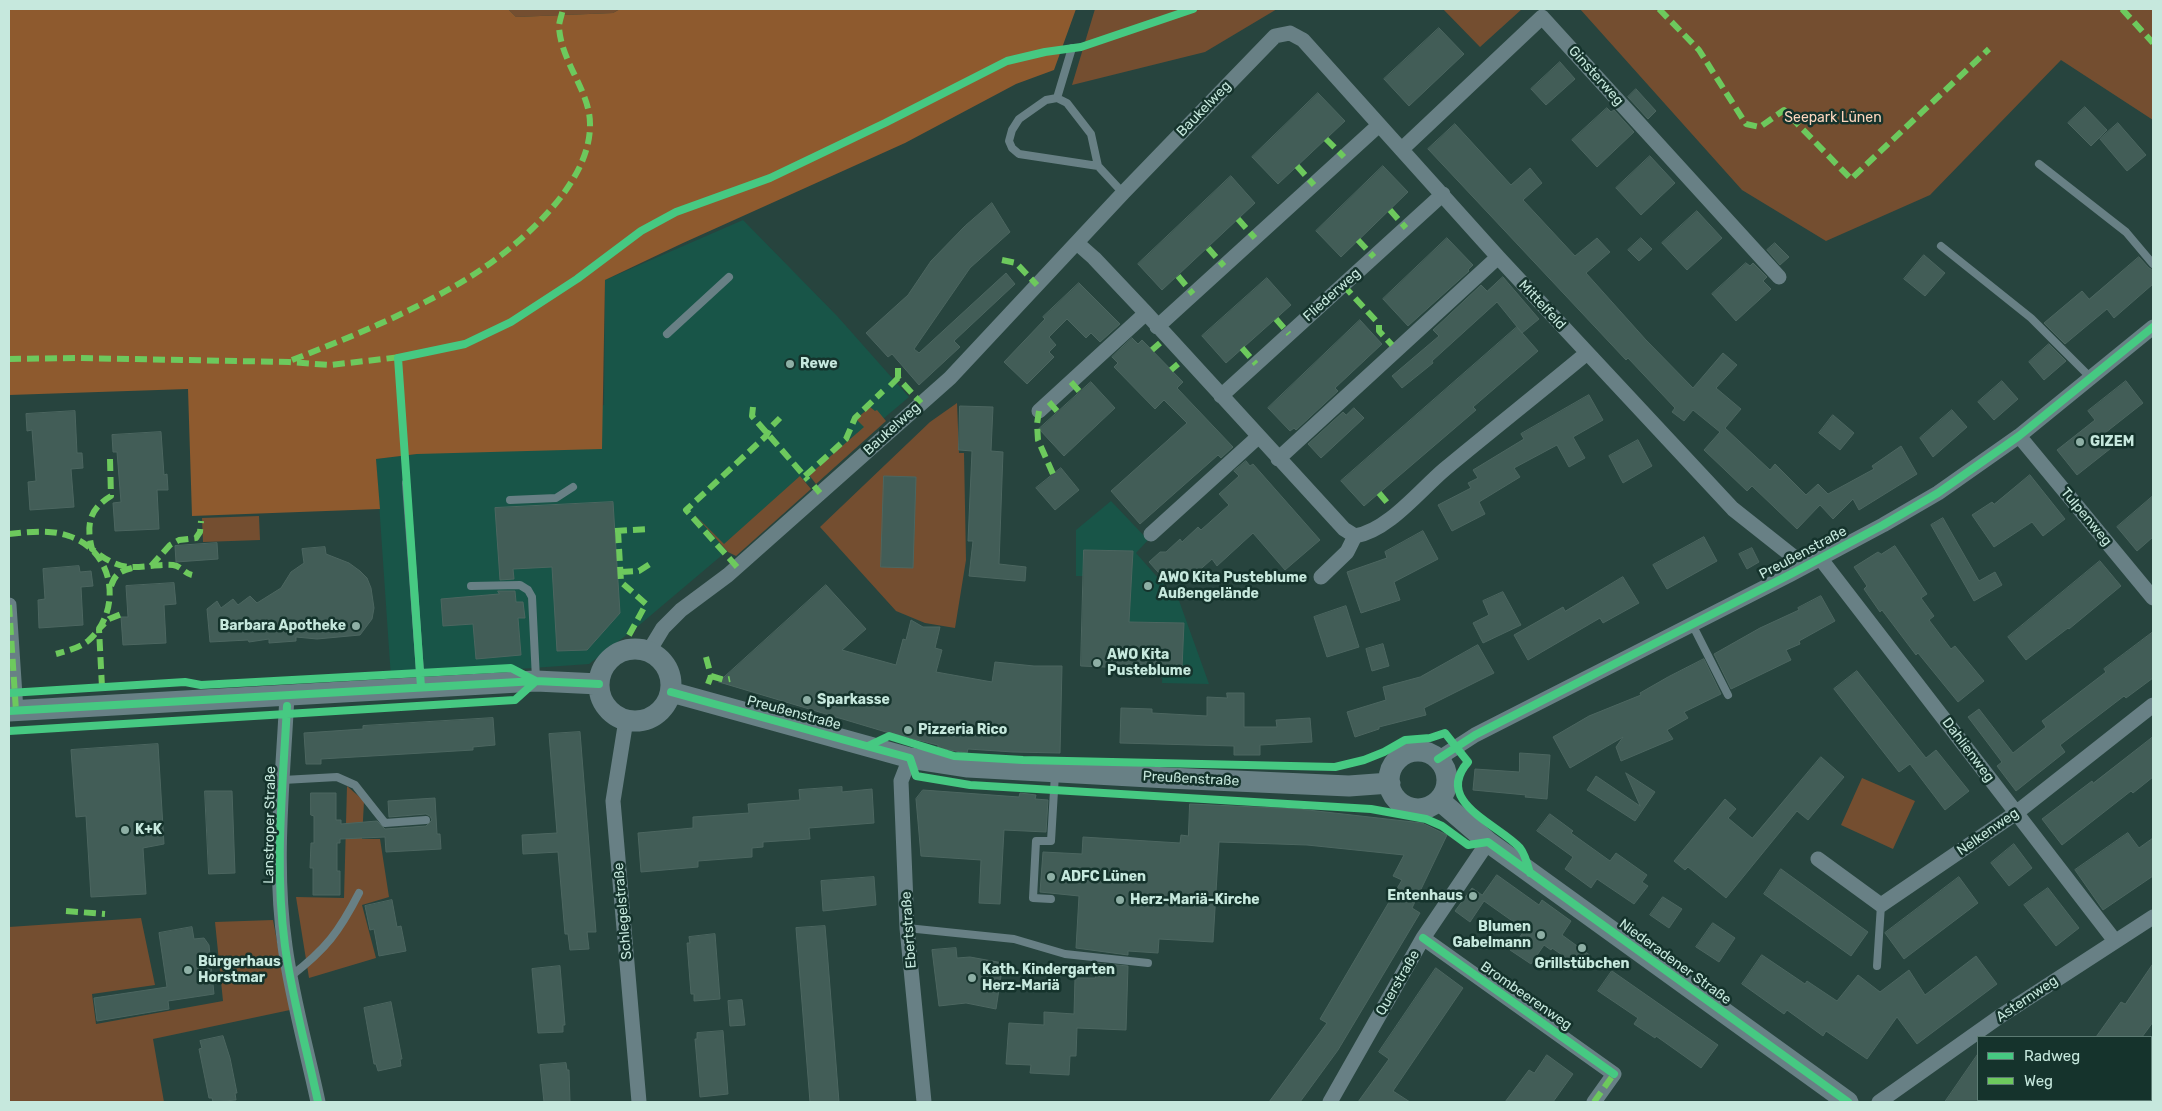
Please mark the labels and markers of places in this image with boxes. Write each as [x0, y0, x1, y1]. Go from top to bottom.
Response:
place label: Rewe [800, 356, 838, 372]
marker: Rewe [784, 358, 796, 370]
place label: GIZEM [2090, 434, 2134, 450]
marker: GIZEM [2074, 436, 2086, 448]
place label: AWO Kita Pusteblume Außengelände [1158, 570, 1307, 602]
marker: AWO Kita Pusteblume Außengelände [1142, 580, 1154, 592]
place label: Barbara Apotheke [219, 618, 346, 634]
marker: Barbara Apotheke [350, 620, 362, 632]
place label: AWO Kita Pusteblume [1107, 647, 1191, 680]
marker: AWO Kita Pusteblume [1091, 657, 1103, 669]
place label: Sparkasse [817, 692, 890, 708]
marker: Sparkasse [801, 694, 813, 706]
place label: Pizzeria Rico [918, 722, 1007, 738]
marker: Pizzeria Rico [902, 724, 914, 736]
place label: K+K [135, 822, 162, 838]
marker: K+K [119, 824, 131, 836]
place label: ADFC Lünen [1061, 869, 1146, 885]
marker: ADFC Lünen [1045, 871, 1057, 883]
place label: Entenhaus [1387, 888, 1463, 904]
marker: Entenhaus [1467, 890, 1479, 902]
place label: Herz-Mariä-Kirche [1130, 892, 1260, 908]
marker: Herz-Mariä-Kirche [1114, 894, 1126, 906]
place label: Blumen Gabelmann [1452, 919, 1531, 952]
marker: Blumen Gabelmann [1535, 929, 1547, 941]
marker: Grillstübchen [1576, 942, 1588, 954]
place label: Bürgerhaus Horstmar [198, 954, 281, 986]
place label: Grillstübchen [1534, 956, 1630, 972]
place label: Kath. Kindergarten Herz-Mariä [982, 962, 1115, 994]
marker: Bürgerhaus Horstmar [182, 964, 194, 976]
marker: Kath. Kindergarten Herz-Mariä [966, 972, 978, 984]

